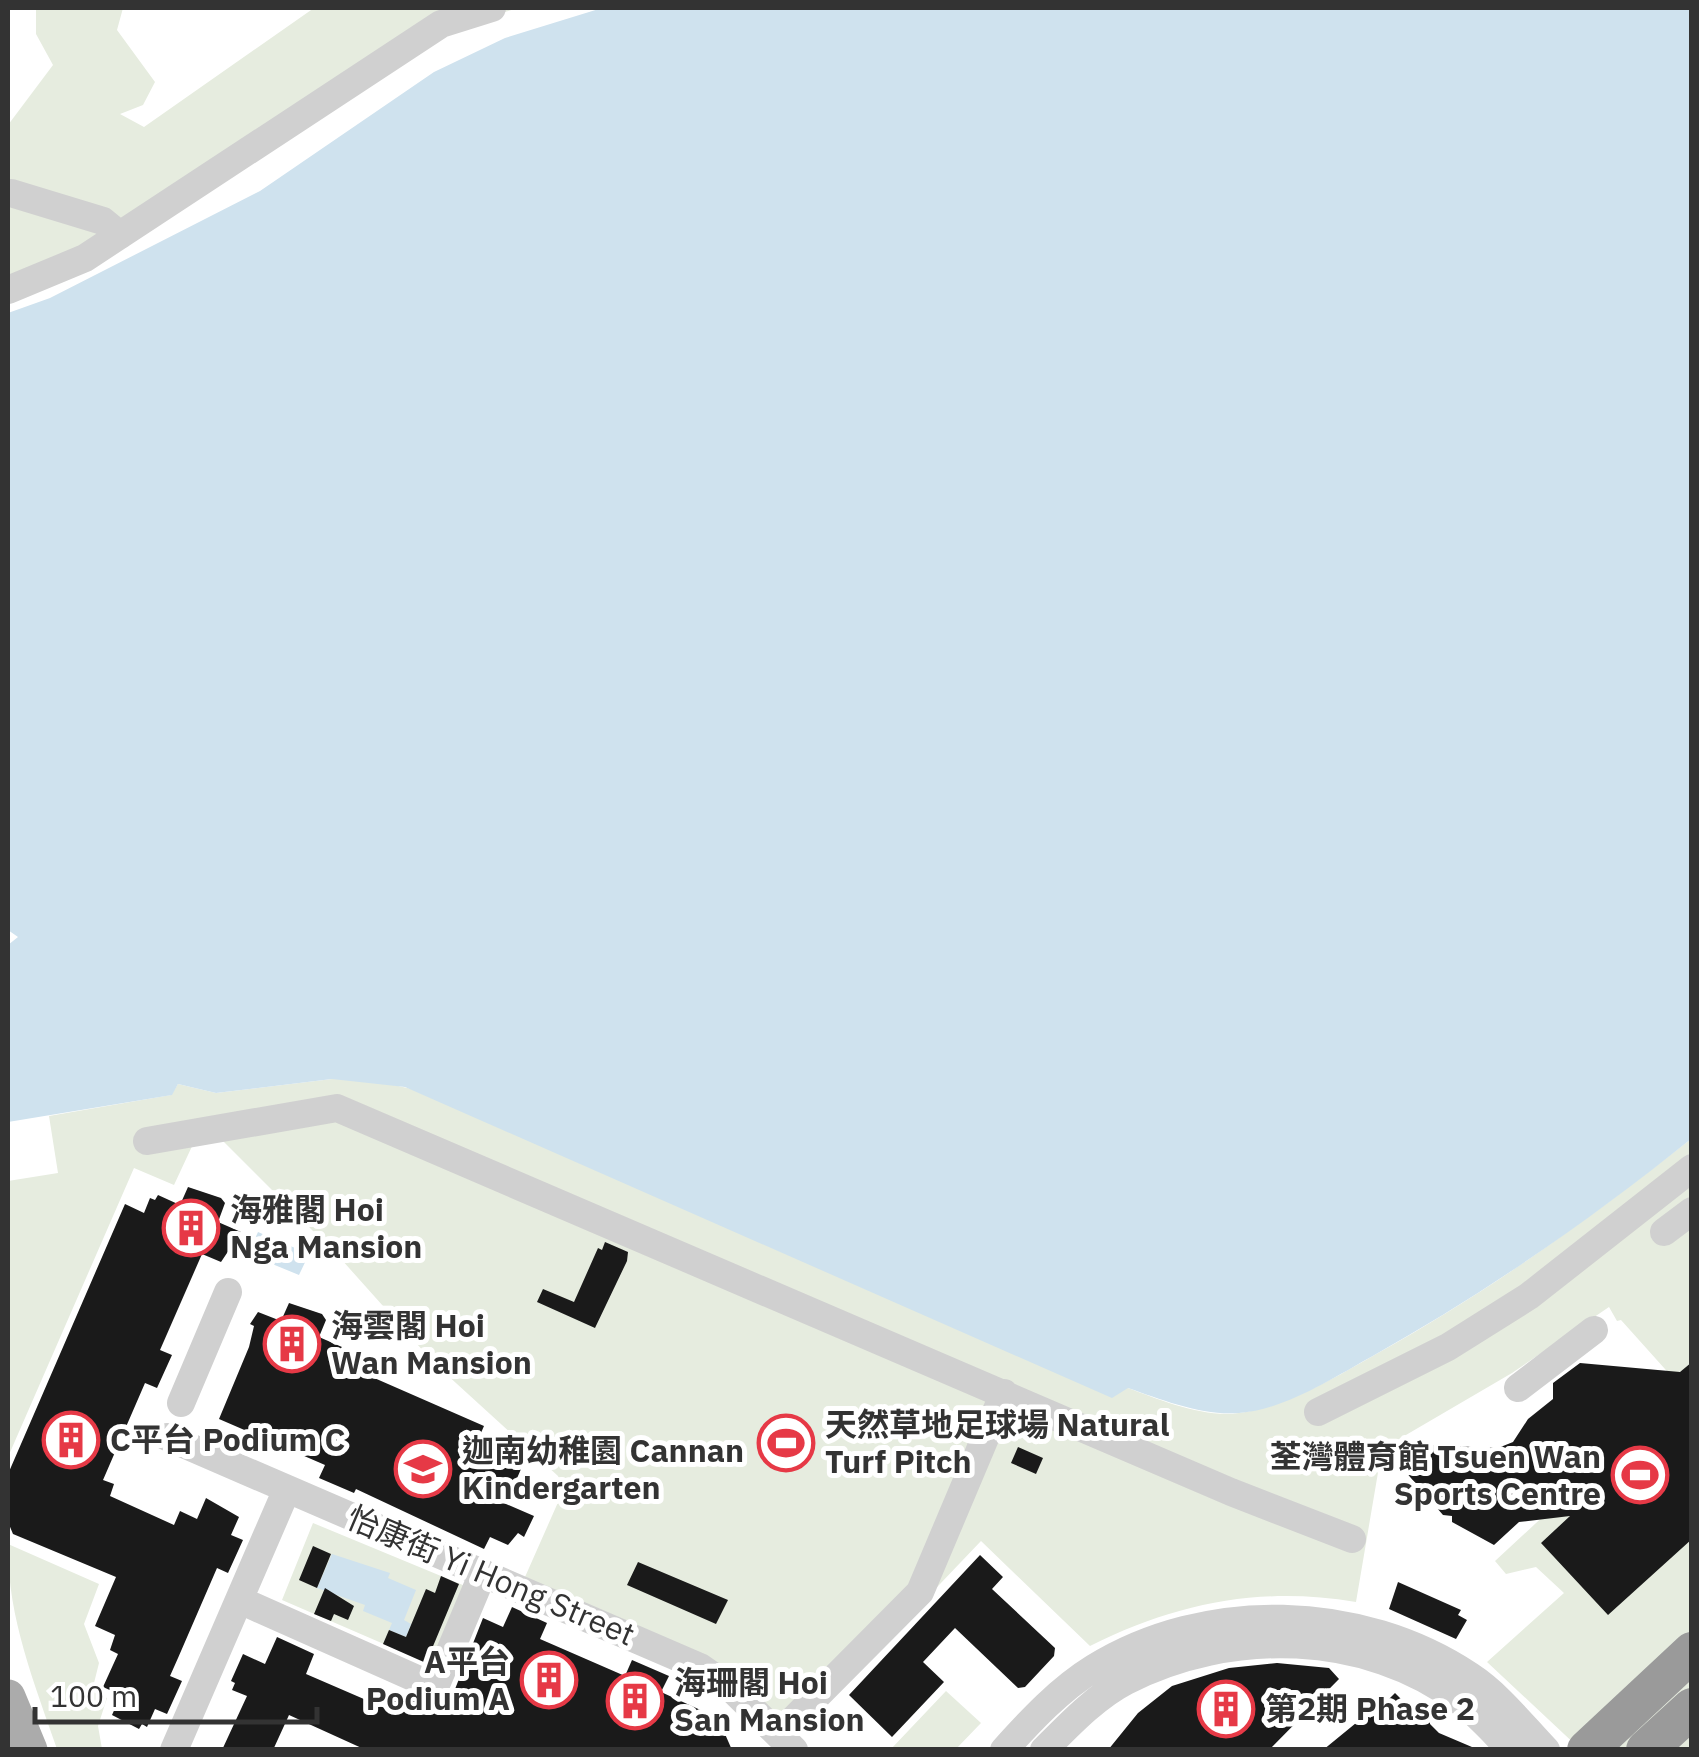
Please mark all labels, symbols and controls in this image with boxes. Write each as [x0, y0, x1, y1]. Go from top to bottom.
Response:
place label: 海雅閣 Hoi Nga Mansion [230, 1188, 422, 1267]
building icon: 海雅閣 Hoi Nga Mansion [161, 1198, 221, 1258]
place label: 海雲閣 Hoi Wan Mansion [331, 1304, 532, 1383]
building icon: 海雲閣 Hoi Wan Mansion [262, 1314, 322, 1374]
place label: 天然草地足球場 Natural Turf Pitch [825, 1403, 1170, 1482]
building icon: C平台 Podium C [41, 1410, 101, 1470]
sports icon: 天然草地足球場 Natural Turf Pitch [756, 1413, 816, 1473]
place label: C平台 Podium C [110, 1418, 345, 1460]
place label: 迦南幼稚園 Cannan Kindergarten [462, 1429, 744, 1508]
place label: 荃灣體育館 Tsuen Wan Sports Centre [1270, 1435, 1601, 1514]
school or university icon: 迦南幼稚園 Cannan Kindergarten [393, 1439, 453, 1499]
sports icon: 荃灣體育館 Tsuen Wan Sports Centre [1610, 1445, 1670, 1505]
street label: 怡康街 Yi Hong Street [341, 1495, 642, 1655]
place label: A平台 Podium A [366, 1640, 510, 1719]
building icon: A平台 Podium A [519, 1650, 579, 1710]
place label: 海珊閣 Hoi San Mansion [674, 1661, 865, 1740]
scale bar [35, 1662, 318, 1724]
building icon: 海珊閣 Hoi San Mansion [605, 1671, 665, 1731]
text: 100 m [50, 1676, 137, 1715]
building icon: 第2期 Phase 2 [1196, 1679, 1256, 1739]
place label: 第2期 Phase 2 [1265, 1687, 1475, 1729]

